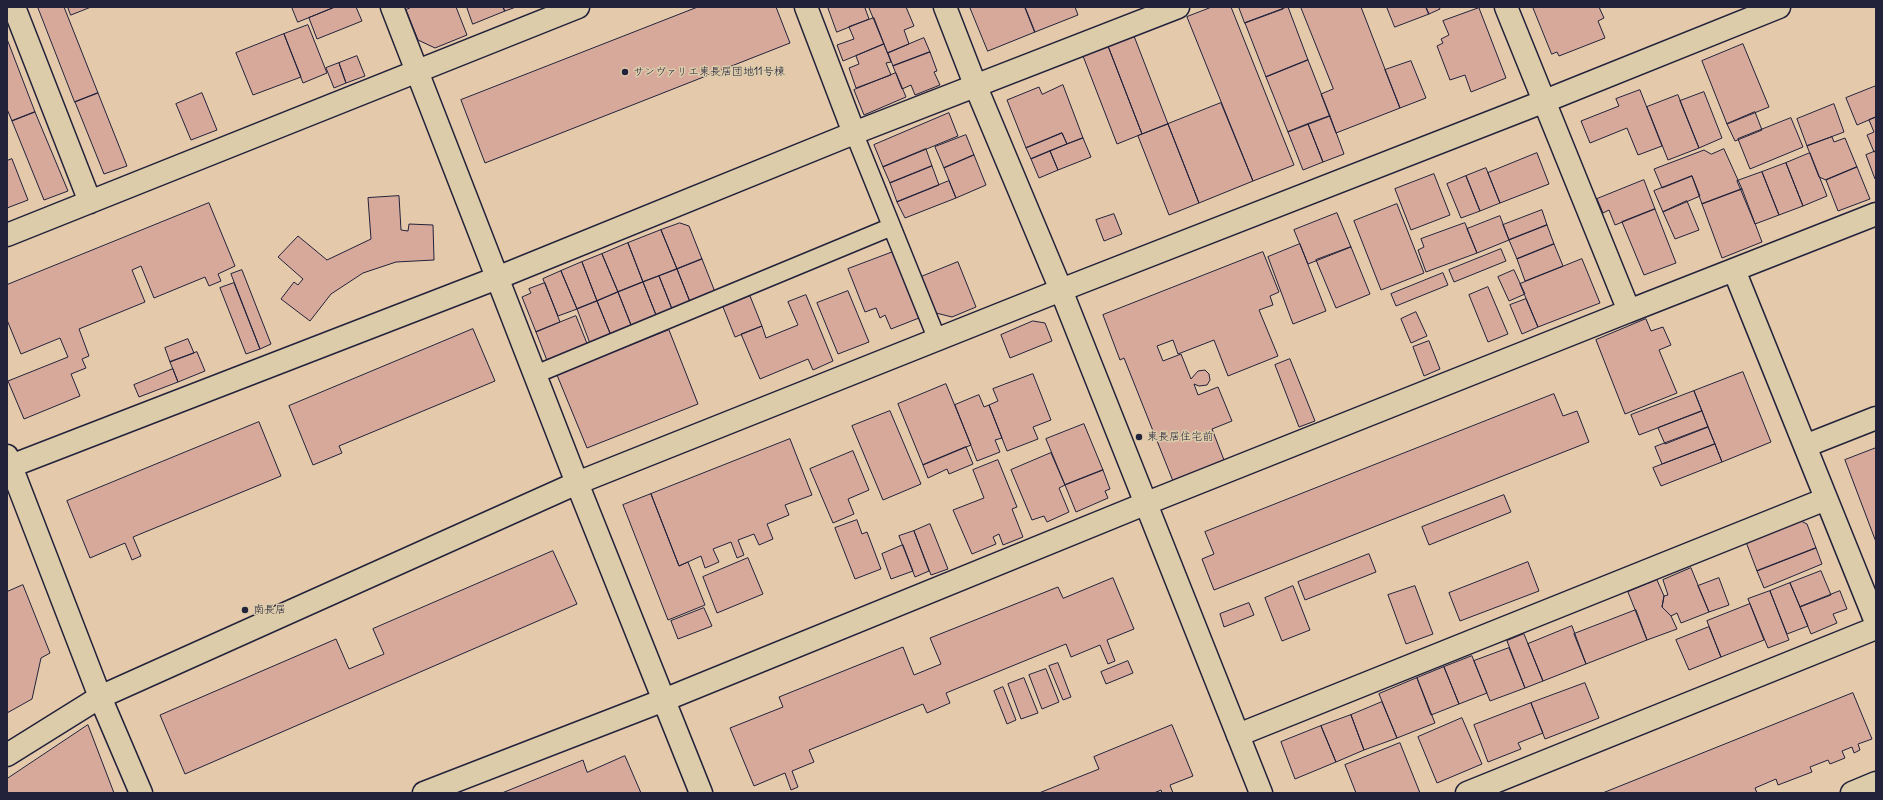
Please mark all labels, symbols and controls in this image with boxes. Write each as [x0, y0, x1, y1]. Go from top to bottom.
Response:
place label: サンヴァリエ東長居団地11号棟 [633, 65, 785, 79]
marker: サンヴァリエ東長居団地11号棟 [620, 67, 630, 77]
place label: 東長居住宅前 [1147, 430, 1213, 444]
marker: 東長居住宅前 [1134, 432, 1144, 442]
place label: 南長居 [253, 603, 286, 617]
marker: 南長居 [240, 605, 250, 615]

